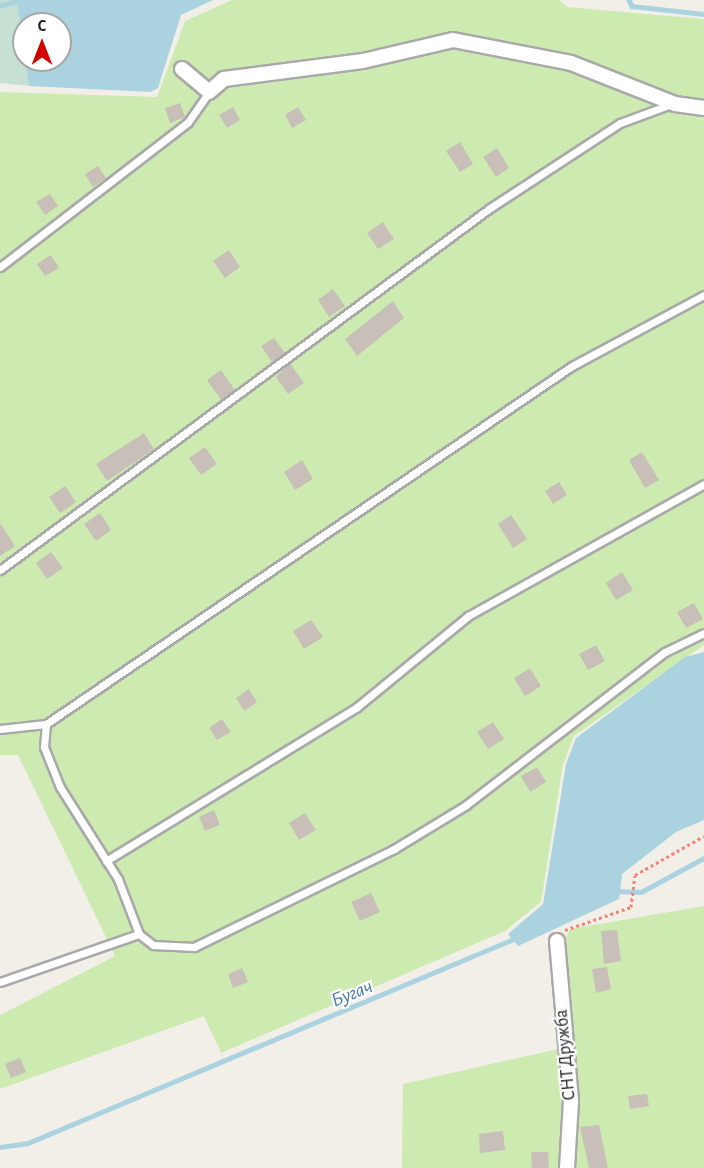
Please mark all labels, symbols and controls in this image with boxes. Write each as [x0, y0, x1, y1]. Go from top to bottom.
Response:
north arrow [12, 12, 72, 72]
text: С [38, 18, 46, 34]
water label: Бугач [328, 975, 376, 1013]
street label: СНТ Дружба [551, 1009, 581, 1101]

